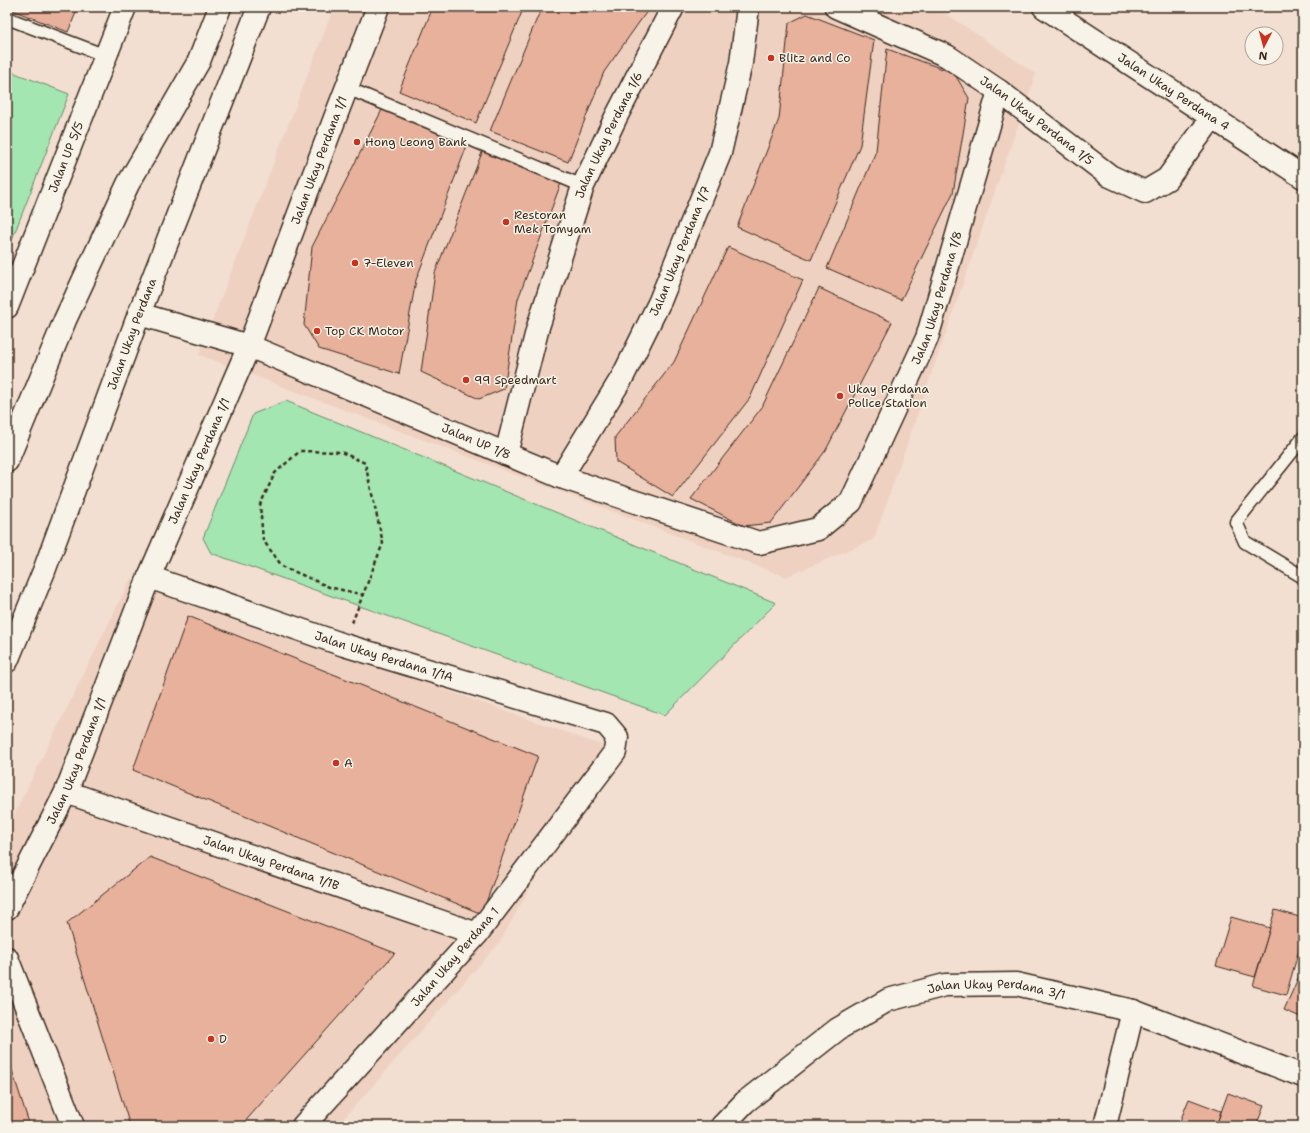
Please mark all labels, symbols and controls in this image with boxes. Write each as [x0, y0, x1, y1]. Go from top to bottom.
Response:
north arrow [1244, 26, 1284, 66]
text: N [1258, 48, 1268, 63]
place label: Blitz and Co [779, 50, 851, 66]
street label: Jalan Ukay Perdana 4 [1115, 50, 1232, 135]
marker: Blitz and Co [766, 53, 776, 63]
street label: Jalan Ukay Perdana 1/6 [572, 69, 646, 200]
street label: Jalan Ukay Perdana 1/5 [977, 72, 1097, 169]
street label: Jalan Ukay Perdana 1/1 [288, 94, 351, 227]
street label: Jalan UP 5/5 [45, 119, 87, 195]
place label: Hong Leong Bank [365, 134, 467, 150]
marker: Hong Leong Bank [352, 137, 362, 147]
street label: Jalan Ukay Perdana 1/7 [646, 183, 714, 319]
place label: Restoran Mek Tomyam [514, 207, 591, 237]
marker: Restoran Mek Tomyam [501, 217, 511, 227]
street label: Jalan Ukay Perdana 1/8 [908, 229, 966, 367]
place label: 7-Eleven [363, 255, 414, 271]
marker: 7-Eleven [350, 258, 360, 268]
street label: Jalan Ukay Perdana [104, 276, 160, 392]
place label: Top CK Motor [325, 323, 405, 339]
marker: Top CK Motor [312, 326, 322, 336]
place label: 99 Speedmart [474, 372, 557, 388]
marker: 99 Speedmart [461, 375, 471, 385]
place label: Ukay Perdana Police Station [848, 381, 929, 411]
marker: Ukay Perdana Police Station [835, 391, 845, 401]
street label: Jalan Ukay Perdana 1/1 [165, 395, 234, 527]
street label: Jalan UP 1/8 [439, 420, 513, 463]
street label: Jalan Ukay Perdana 1/1A [312, 627, 455, 686]
street label: Jalan Ukay Perdana 1/1 [43, 695, 110, 827]
place label: A [344, 755, 353, 771]
marker: A [331, 758, 341, 768]
street label: Jalan Ukay Perdana 1/1B [201, 832, 341, 894]
street label: Jalan Ukay Perdana 1 [407, 904, 503, 1010]
street label: Jalan Ukay Perdana 3/1 [926, 976, 1067, 1003]
place label: D [219, 1031, 227, 1047]
marker: D [206, 1034, 216, 1044]

